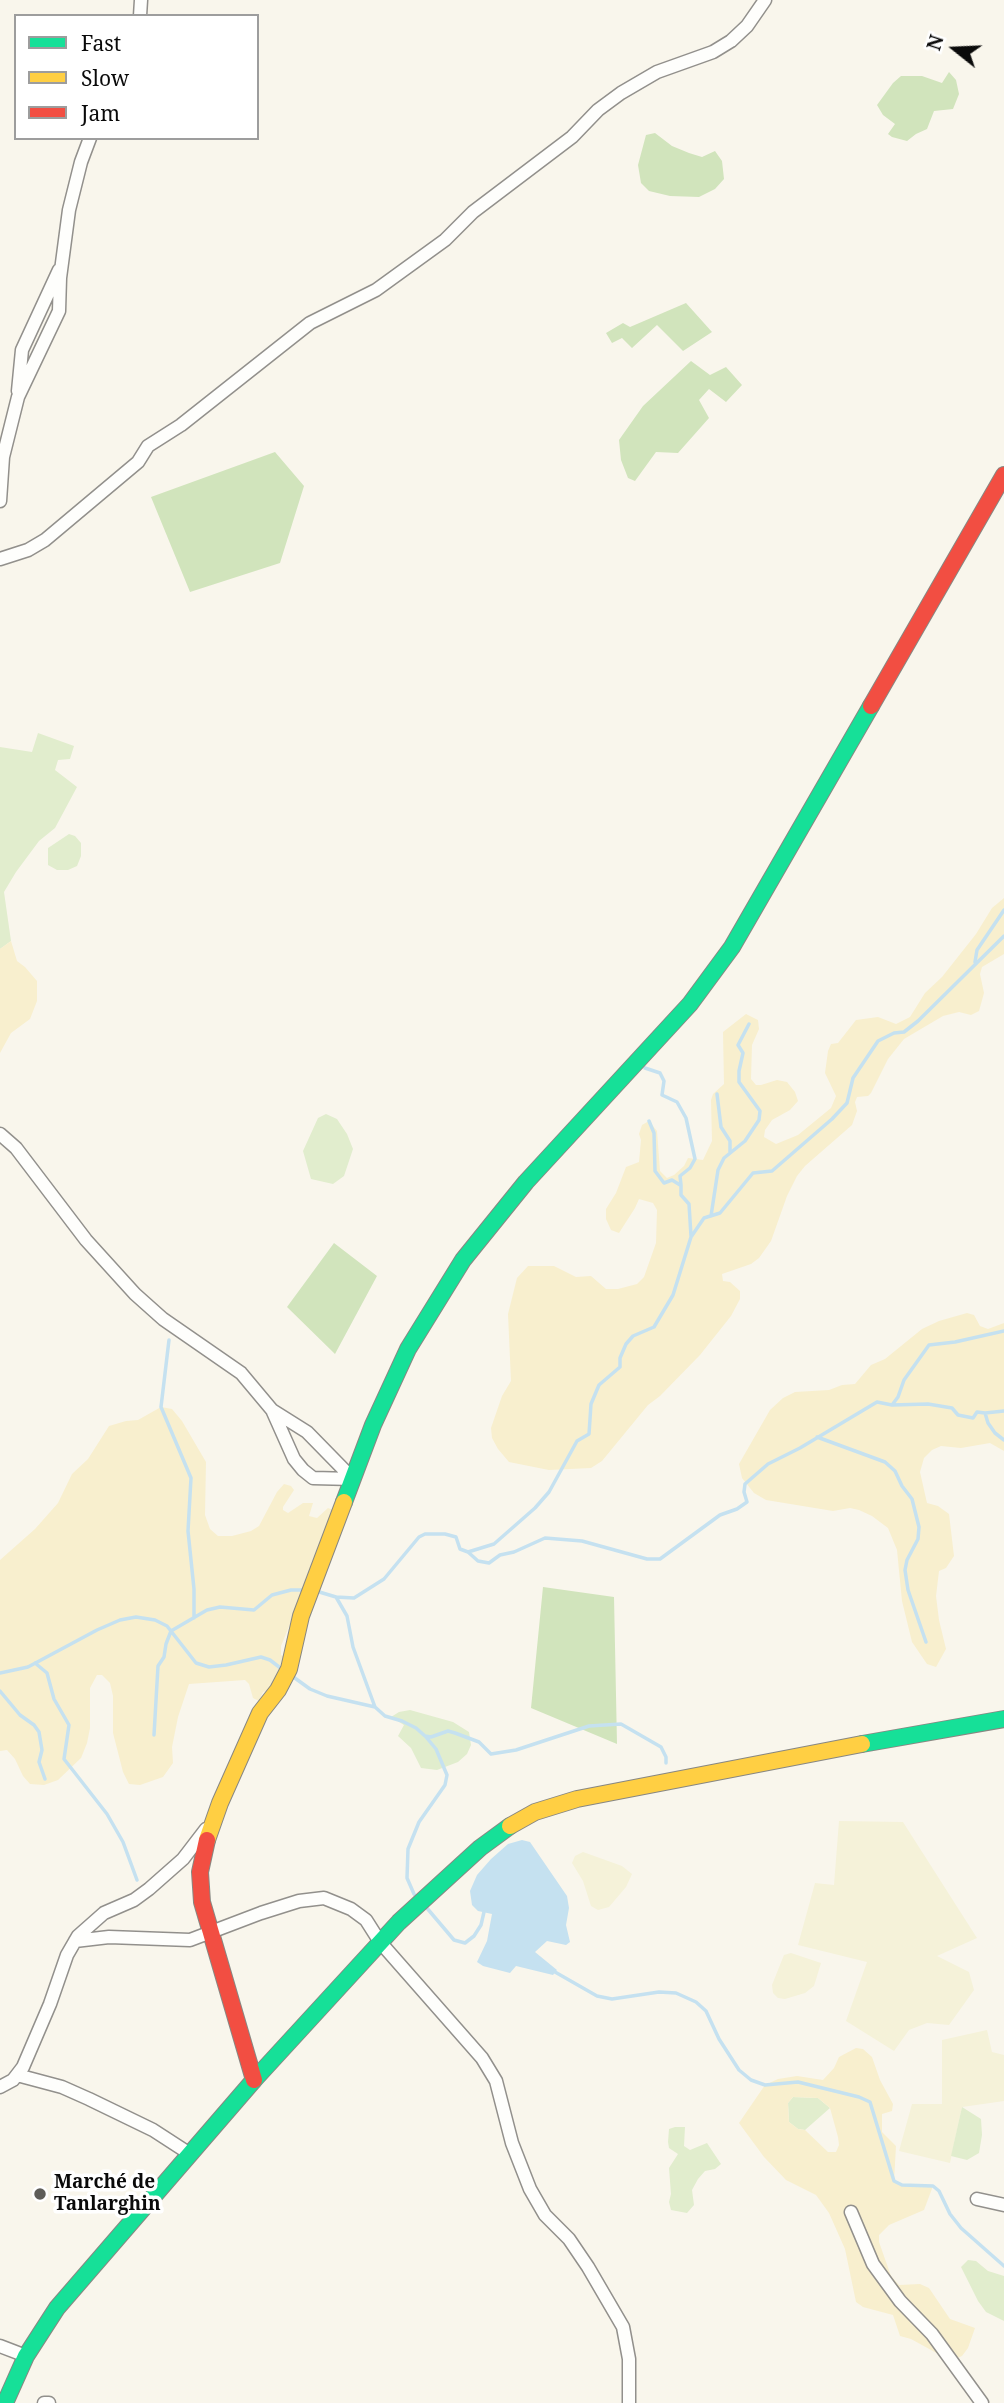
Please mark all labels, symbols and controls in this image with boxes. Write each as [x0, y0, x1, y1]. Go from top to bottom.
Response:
legend [14, 14, 259, 140]
north arrow [920, 14, 990, 84]
text: Fast [81, 29, 121, 57]
text: N [920, 31, 950, 54]
text: Slow [81, 64, 129, 92]
text: Jam [81, 99, 120, 127]
place label: Marché de Tanlarghin [54, 2172, 161, 2216]
marker: Marché de Tanlarghin [32, 2186, 48, 2202]

